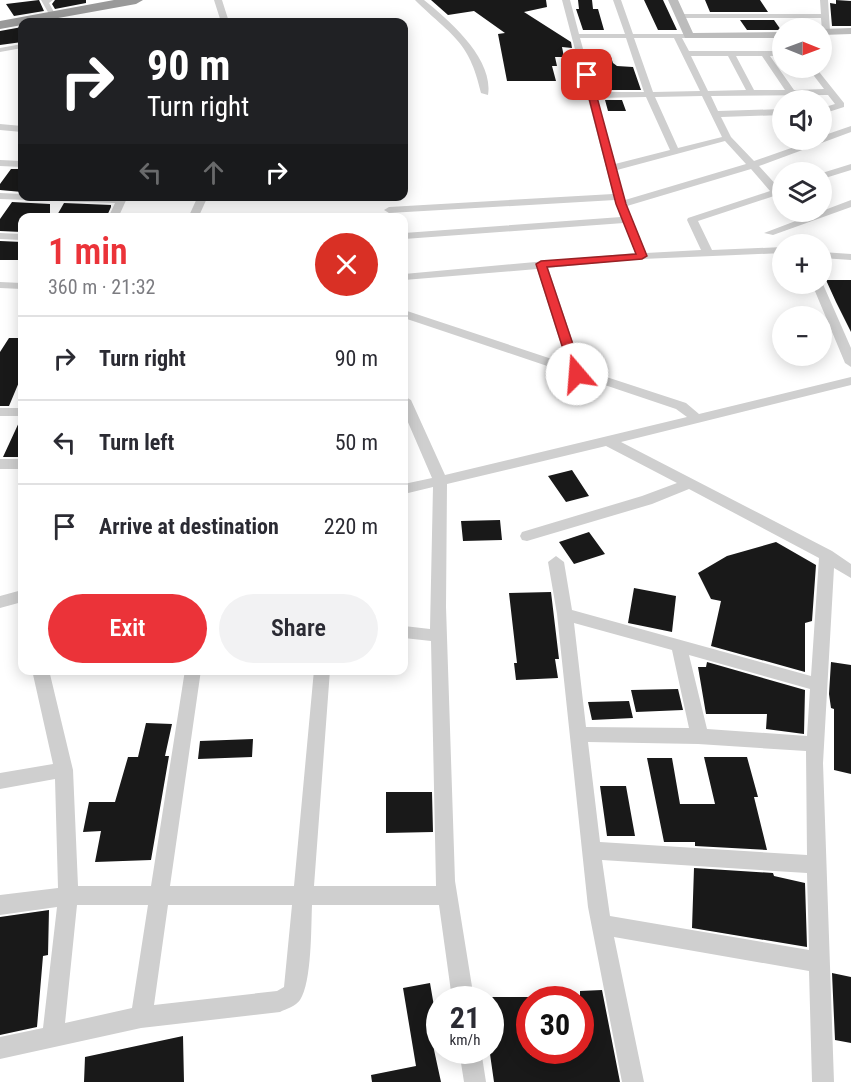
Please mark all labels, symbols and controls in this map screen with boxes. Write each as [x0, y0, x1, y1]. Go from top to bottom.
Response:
north arrow [772, 18, 832, 78]
map controls [772, 18, 832, 366]
text: 90 m [147, 41, 230, 90]
icon: right [48, 42, 126, 120]
pin [561, 49, 612, 100]
icon: arrive [570, 58, 603, 91]
button: sound [772, 90, 832, 150]
text: Turn right [147, 91, 249, 123]
icon: left [134, 156, 167, 189]
icon: ahead [197, 156, 230, 189]
icon: right [260, 156, 293, 189]
button: layers [772, 162, 832, 222]
text: 1 min [48, 231, 128, 273]
button: close [315, 233, 378, 296]
button: + [772, 234, 832, 294]
text: 360 m · 21:32 [48, 275, 155, 299]
button: − [772, 306, 832, 366]
icon: right [48, 342, 81, 375]
position arrow [545, 342, 609, 406]
text: Turn right [99, 346, 186, 371]
text: 90 m [335, 346, 378, 371]
icon: left [48, 426, 81, 459]
text: Turn left [99, 430, 174, 455]
text: 50 m [335, 430, 378, 455]
icon: arrive [48, 510, 81, 543]
text: Arrive at destination [99, 514, 279, 539]
text: 220 m [324, 514, 378, 539]
button: Exit [48, 594, 207, 663]
button: Share [219, 594, 378, 663]
speed limit sign: 30 [516, 986, 594, 1064]
text: 21 [450, 1000, 480, 1035]
text: km/h [450, 1031, 480, 1049]

